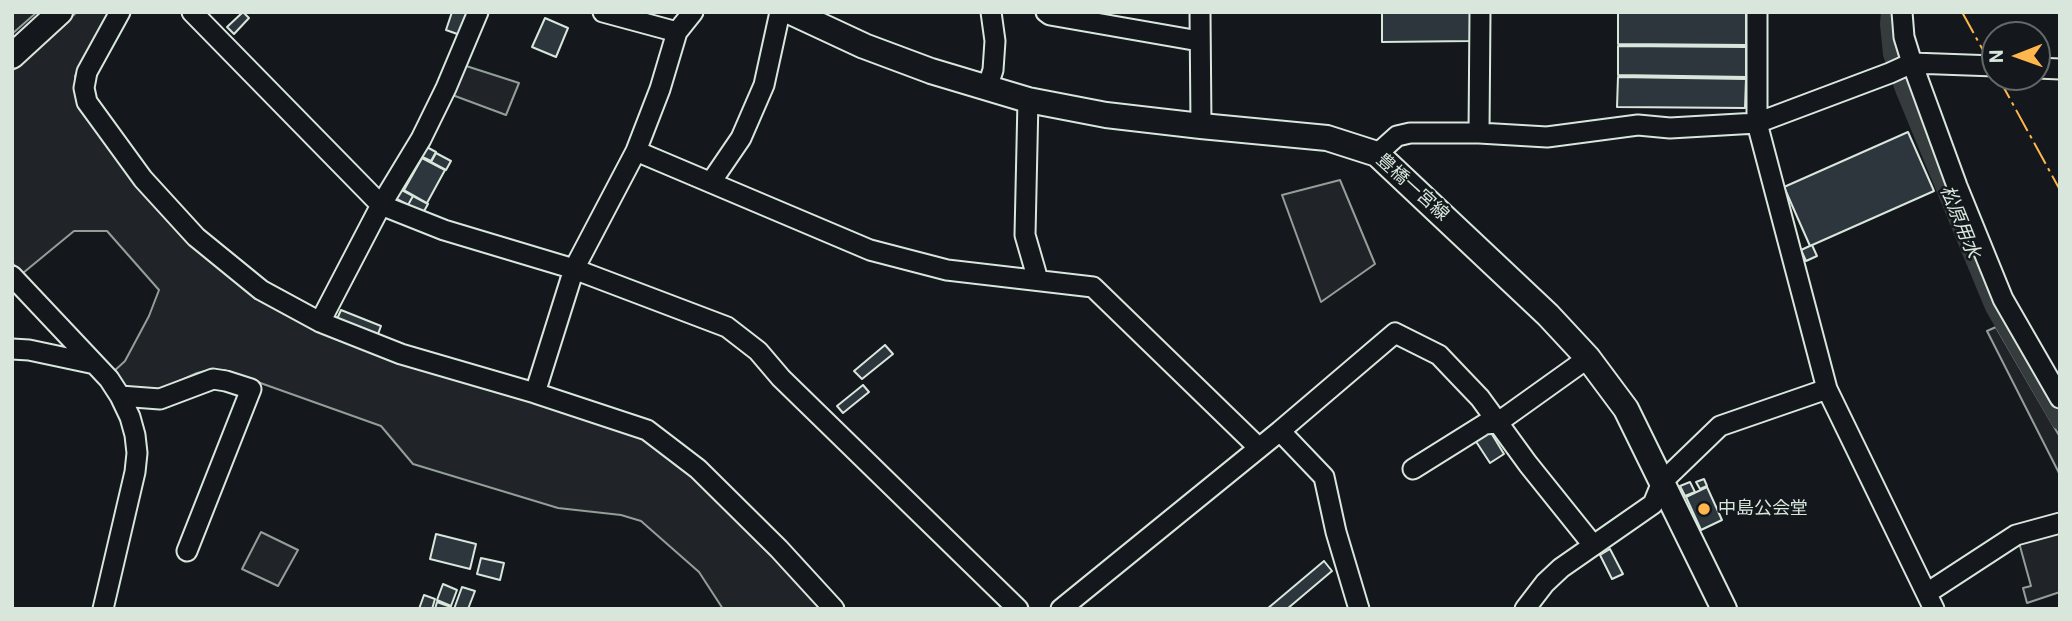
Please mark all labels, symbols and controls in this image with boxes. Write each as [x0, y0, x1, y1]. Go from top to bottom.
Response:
north arrow [1981, 21, 2051, 91]
text: N [1985, 49, 2008, 63]
street label: 豊橋一宮線 [1371, 150, 1453, 226]
water label: 松原用水 [1934, 182, 1984, 262]
place label: 中島公会堂 [1718, 498, 1808, 520]
marker: 中島公会堂 [1696, 501, 1712, 517]

